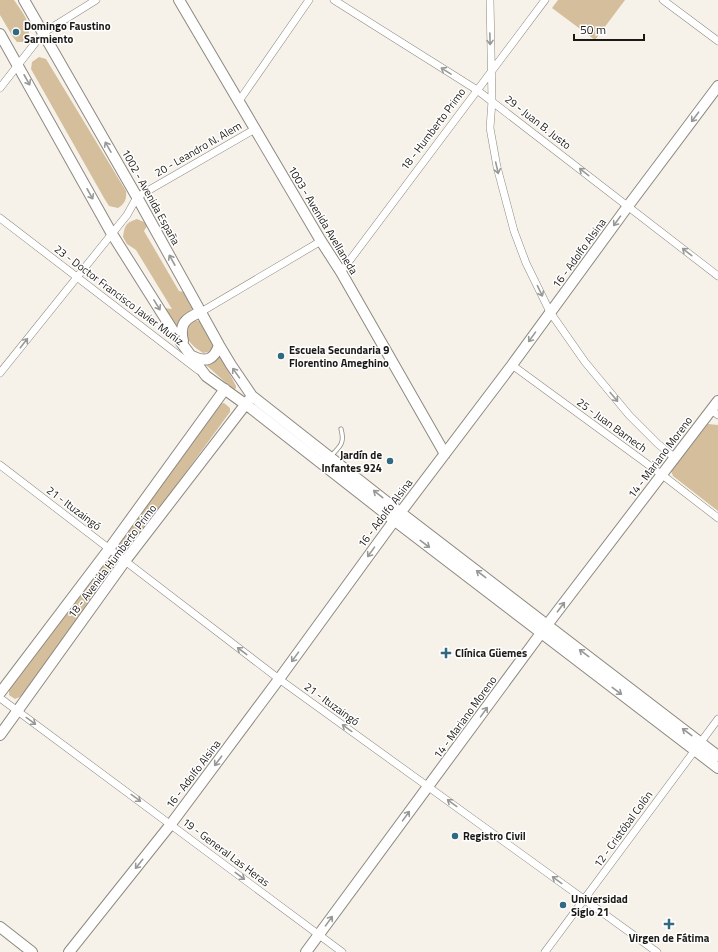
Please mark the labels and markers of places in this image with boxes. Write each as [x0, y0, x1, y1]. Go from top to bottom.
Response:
place label: Domingo Faustino Sarmiento [24, 18, 111, 47]
marker: Domingo Faustino Sarmiento [11, 27, 21, 37]
place label: Escuela Secundaria 9 Florentino Ameghino [289, 342, 389, 371]
marker: Escuela Secundaria 9 Florentino Ameghino [276, 351, 286, 361]
place label: Jardín de Infantes 924 [321, 447, 382, 476]
marker: Jardín de Infantes 924 [385, 456, 395, 466]
place label: Clínica Güemes [455, 645, 527, 661]
marker: Clínica Güemes [440, 647, 452, 659]
place label: Registro Civil [463, 828, 526, 844]
marker: Registro Civil [450, 831, 460, 841]
place label: Universidad Siglo 21 [571, 891, 628, 920]
marker: Universidad Siglo 21 [558, 900, 568, 910]
marker: Virgen de Fátima [663, 918, 675, 930]
place label: Virgen de Fátima [629, 930, 710, 946]

